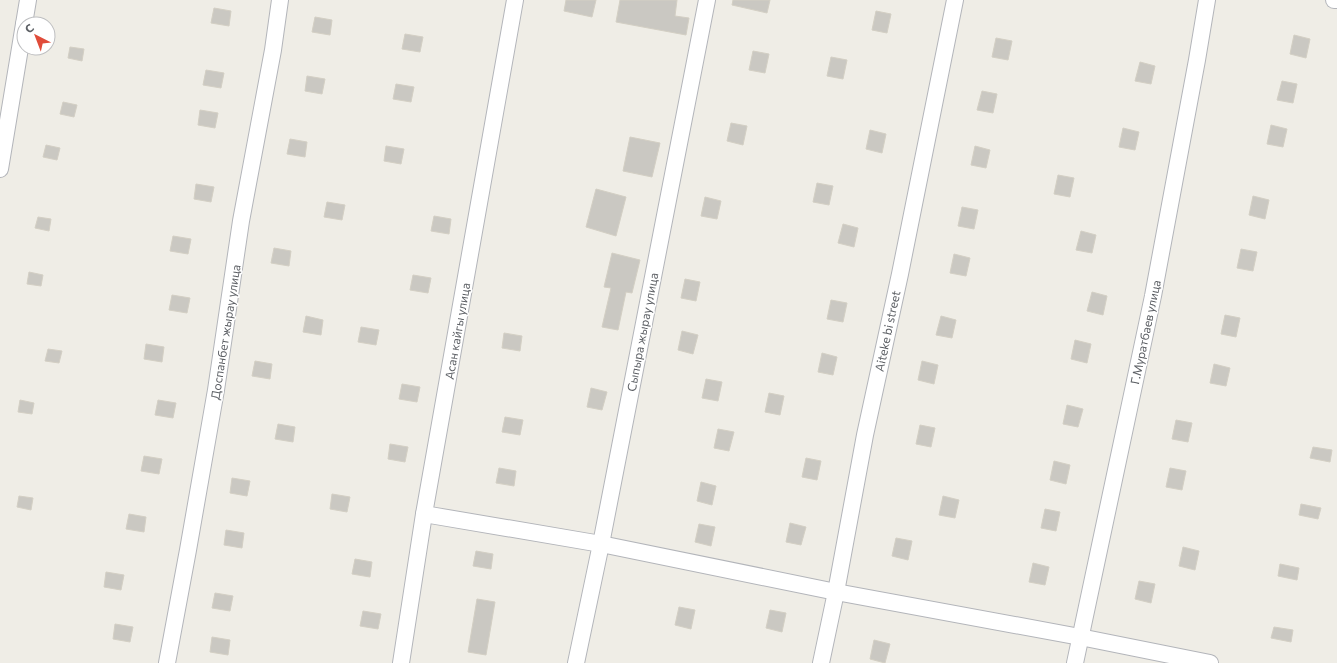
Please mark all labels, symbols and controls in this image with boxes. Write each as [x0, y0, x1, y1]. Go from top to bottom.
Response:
north arrow [16, 16, 56, 56]
text: С [22, 21, 36, 36]
street label: Доспанбет жырау улица [207, 263, 243, 401]
street label: Сыпыра жырау улица [624, 271, 660, 393]
street label: Г.Муратбаев улица [1127, 279, 1163, 385]
street label: Асан кайгы улица [442, 282, 472, 380]
street label: Aiteke bi street [872, 289, 902, 373]

